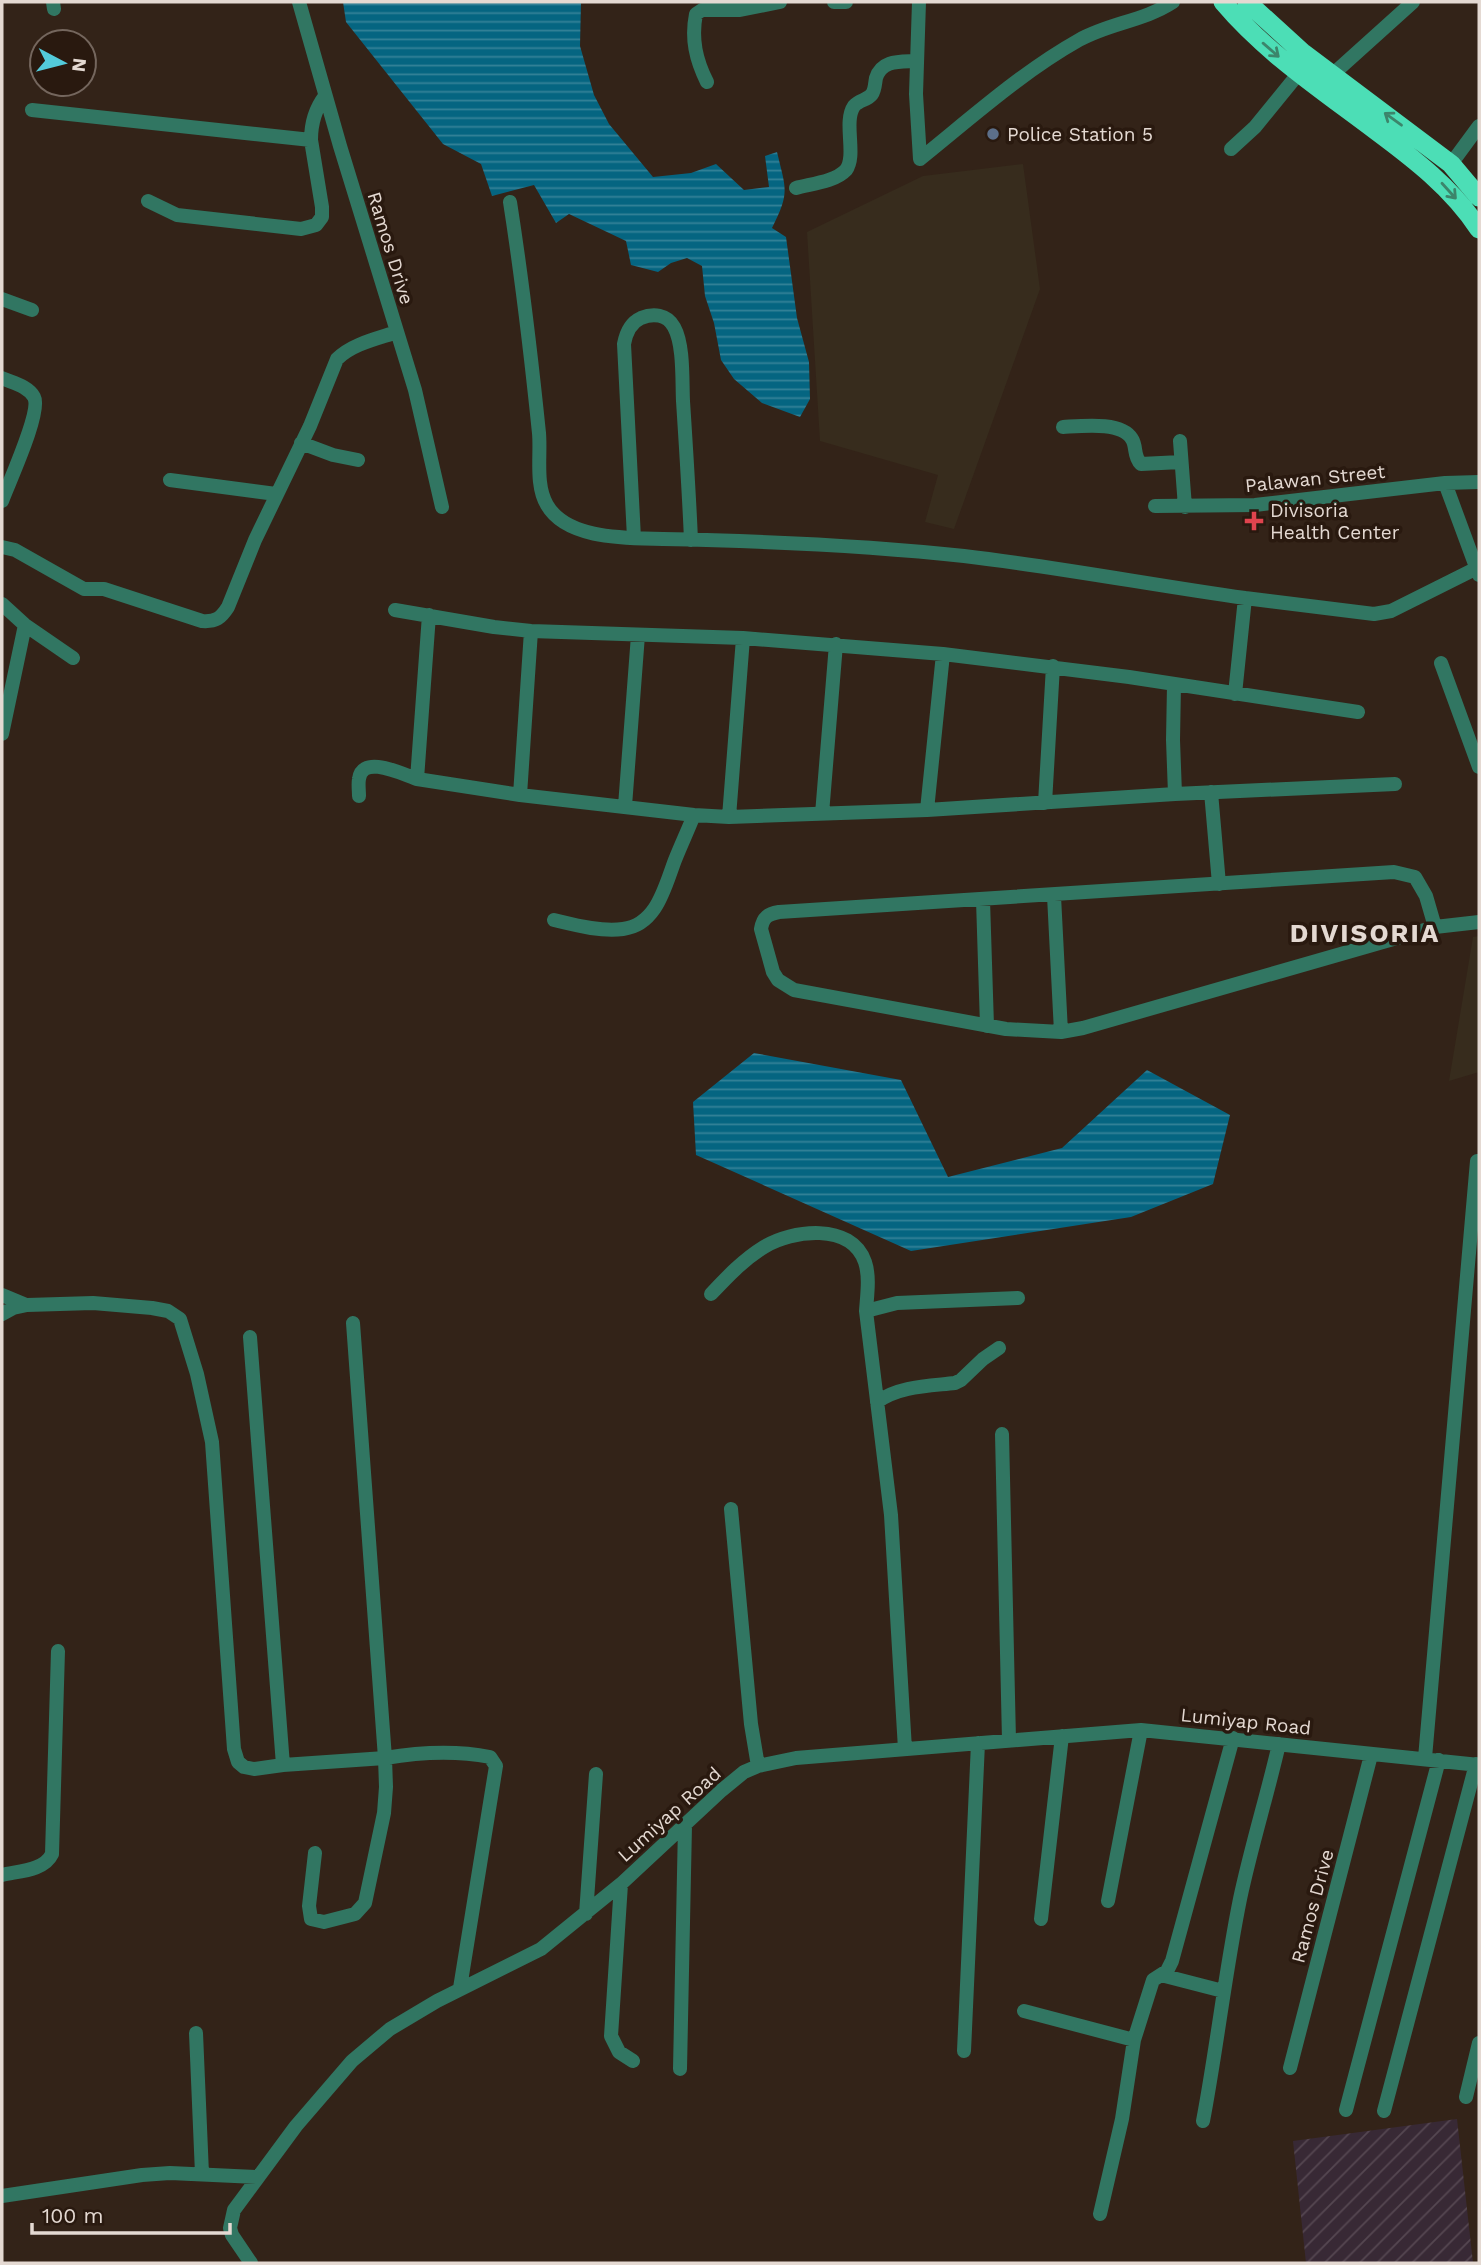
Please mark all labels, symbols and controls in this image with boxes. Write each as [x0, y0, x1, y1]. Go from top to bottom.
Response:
north arrow [28, 28, 98, 98]
one-way arrow [1262, 42, 1280, 58]
text: N [67, 57, 92, 73]
one-way arrow [1383, 112, 1402, 127]
place label: Police Station 5 [1007, 123, 1153, 146]
marker: Police Station 5 [985, 126, 1001, 142]
one-way arrow [1441, 182, 1457, 200]
street label: Ramos Drive [362, 189, 419, 307]
street label: Palawan Street [1244, 460, 1386, 497]
place label: Divisoria Health Center [1270, 499, 1400, 544]
marker: Divisoria Health Center [1244, 511, 1264, 531]
district label: DIVISORIA [1290, 918, 1440, 948]
street label: Lumiyap Road [1180, 1703, 1312, 1740]
street label: Lumiyap Road [613, 1762, 726, 1867]
street label: Ramos Drive [1286, 1847, 1339, 1965]
scale bar [32, 2192, 229, 2236]
text: 100 m [42, 2203, 104, 2228]

